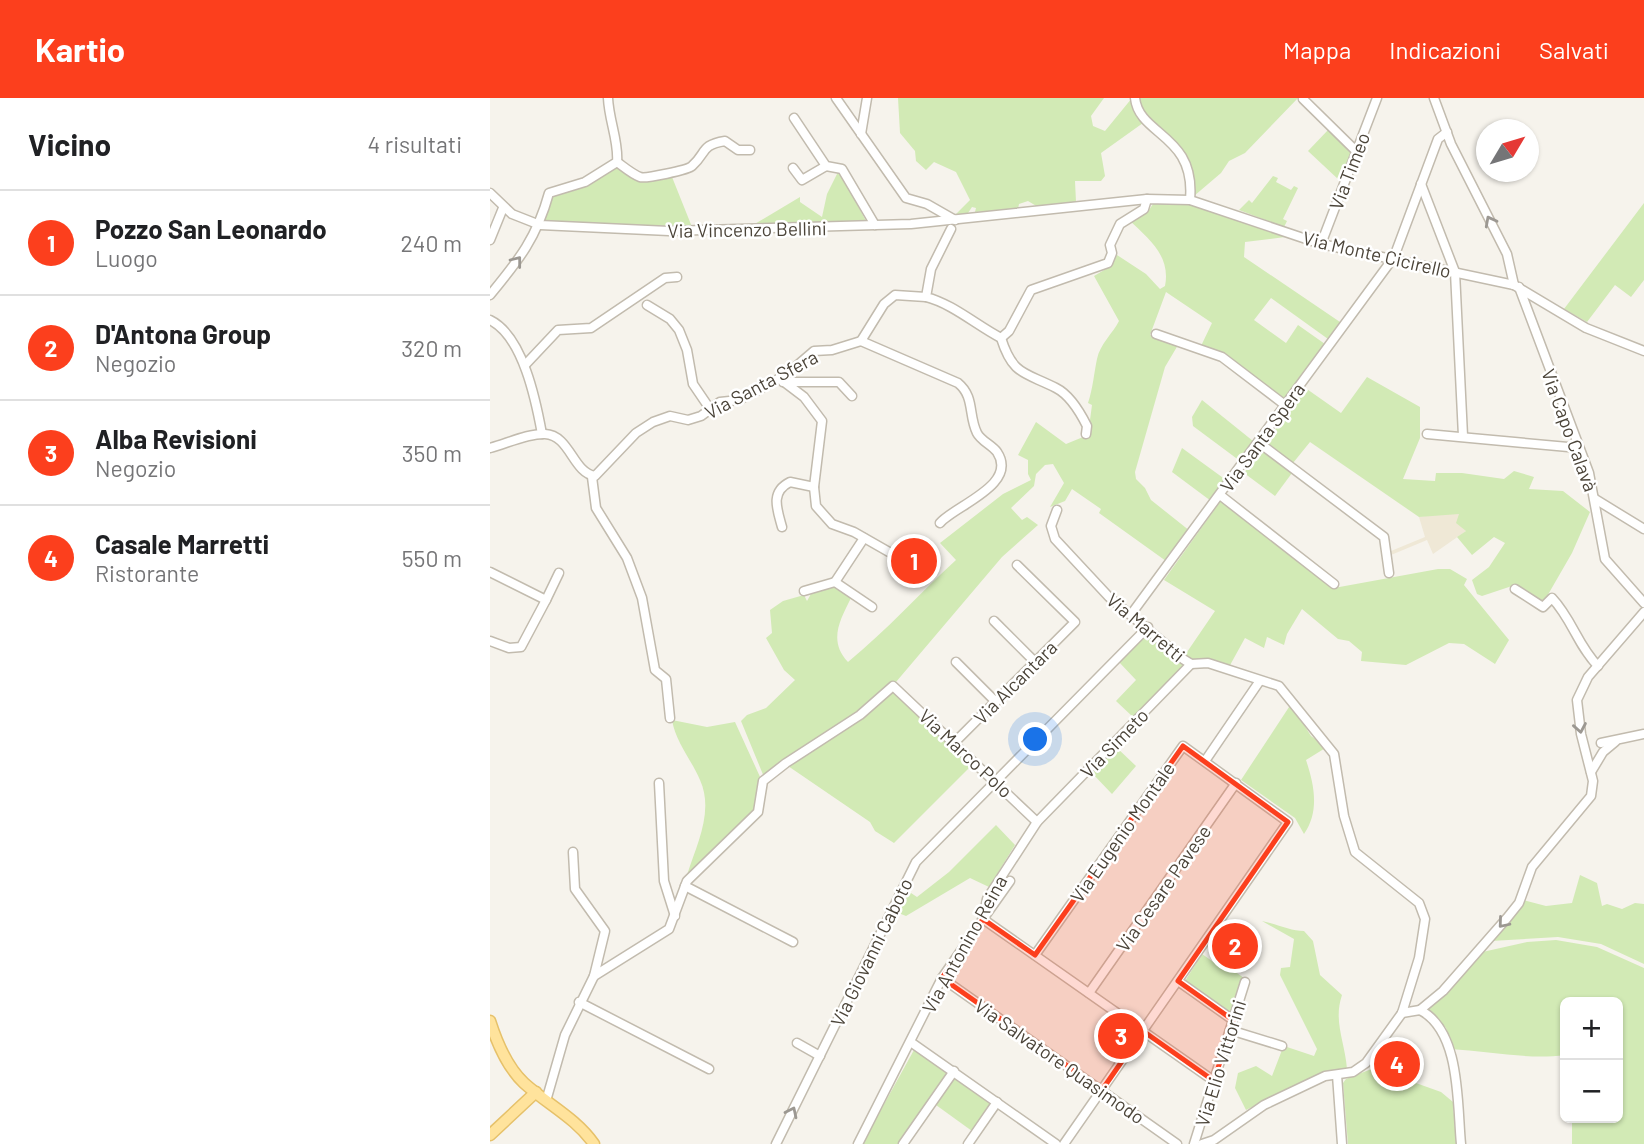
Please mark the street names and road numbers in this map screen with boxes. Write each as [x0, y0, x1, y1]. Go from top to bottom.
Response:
street label: Via Timeo [1324, 129, 1374, 213]
street label: Via Vincenzo Bellini [667, 216, 827, 242]
street label: Via Monte Cicirello [1301, 226, 1453, 282]
street label: Via Santa Sfera [701, 345, 821, 423]
street label: Via Capo Calavà [1537, 366, 1603, 494]
street label: Via Santa Spera [1215, 378, 1309, 496]
street label: Via Marretti [1102, 588, 1190, 666]
street label: Via Alcantara [969, 636, 1061, 728]
street label: Via Simeto [1075, 703, 1153, 783]
street label: Via Marco Polo [914, 704, 1018, 802]
street label: Via Eugenio Montale [1065, 757, 1179, 907]
street label: Via Cesare Pavese [1111, 820, 1215, 956]
street label: Via Antonino Reina [917, 871, 1011, 1017]
street label: Via Giovanni Caboto [825, 874, 917, 1030]
street label: Via Salvatore Quasimodo [971, 994, 1149, 1128]
street label: Via Elio Vittorini [1190, 997, 1250, 1129]

